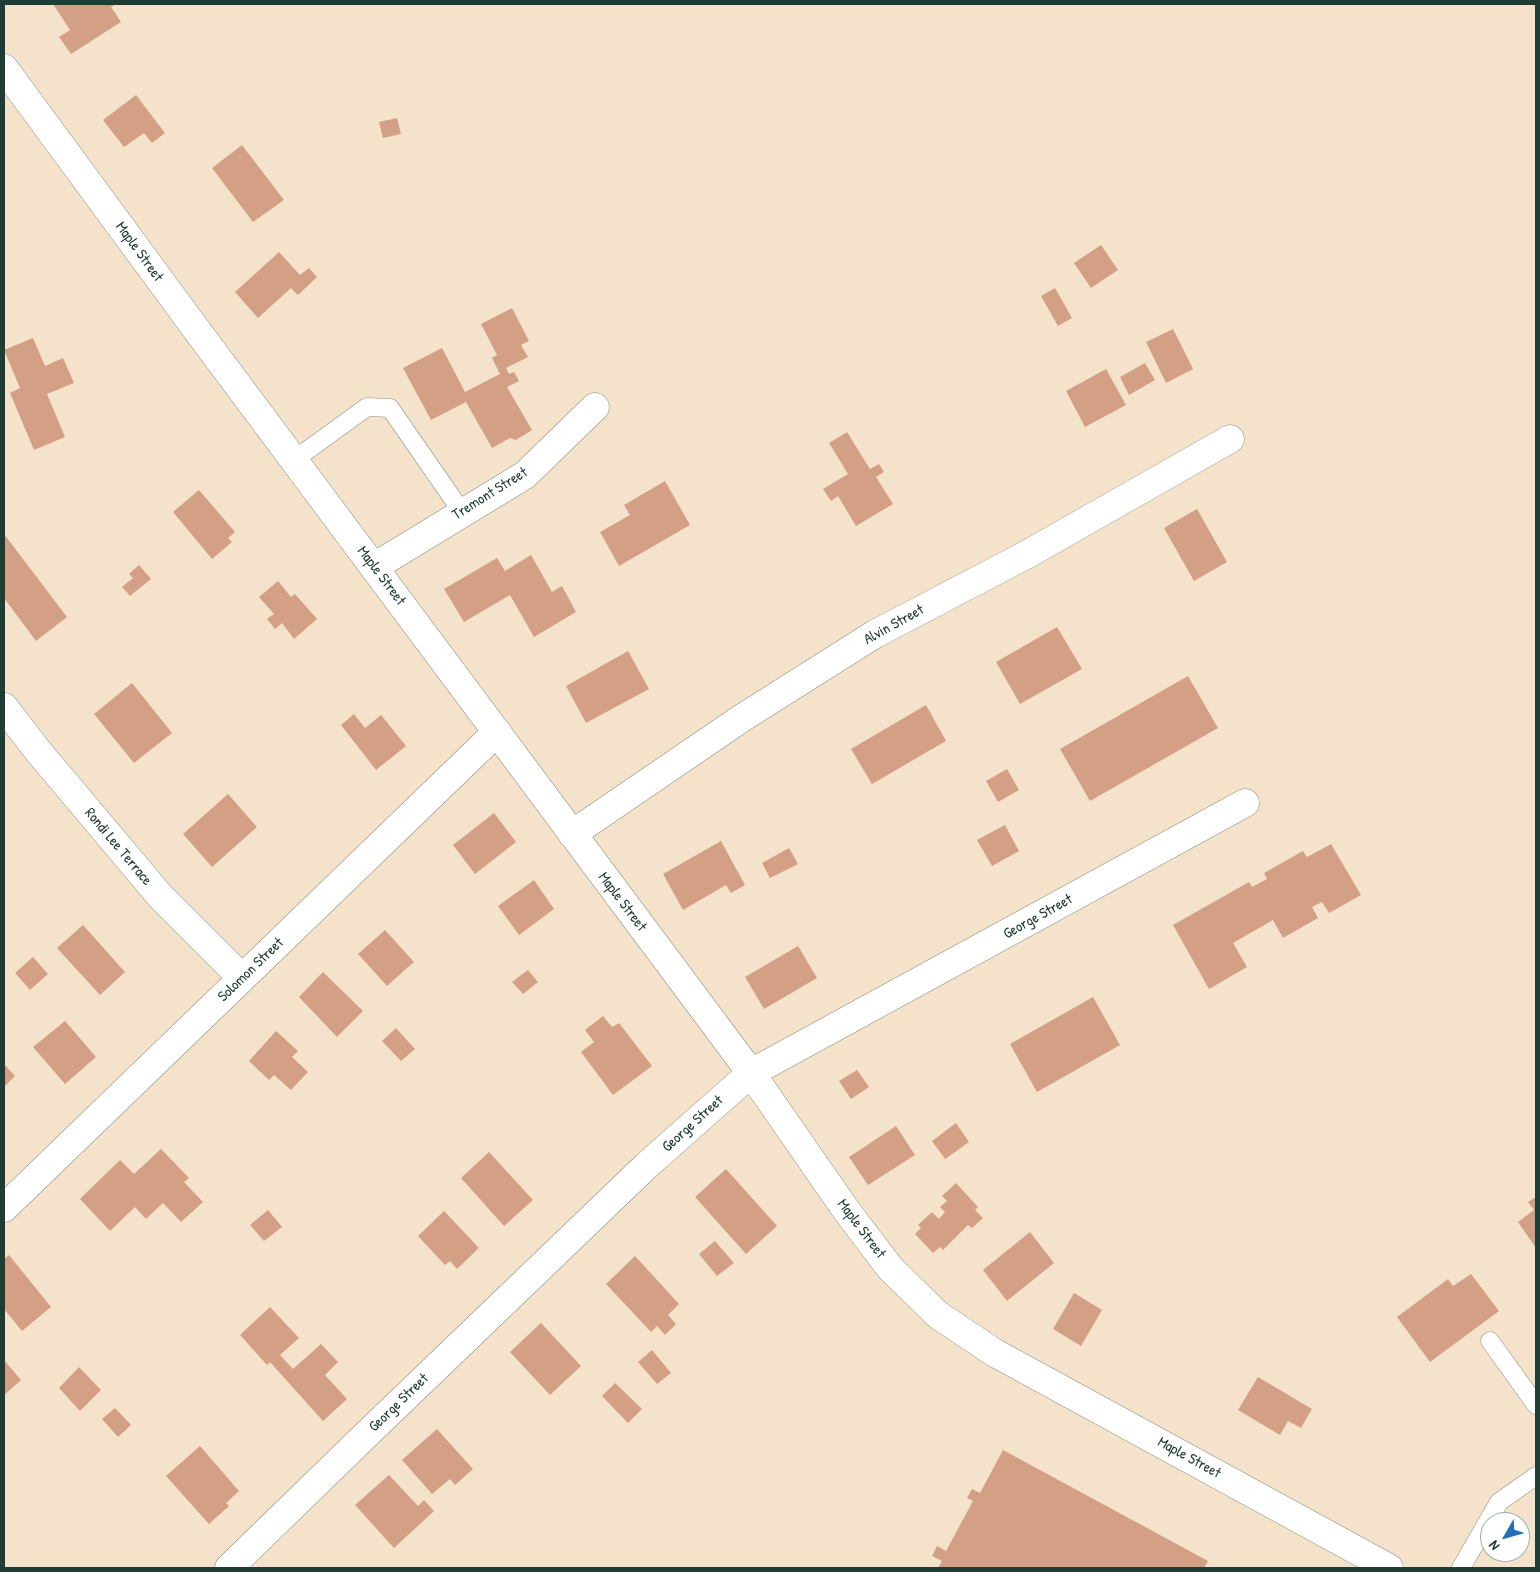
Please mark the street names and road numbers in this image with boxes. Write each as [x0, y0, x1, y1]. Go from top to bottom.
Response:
street label: Maple Street [111, 219, 167, 285]
street label: Tremont Street [449, 464, 531, 524]
street label: Maple Street [353, 543, 409, 609]
street label: Alvin Street [861, 601, 927, 649]
street label: Rondi Lee Terrace [80, 805, 156, 889]
street label: Maple Street [594, 869, 650, 935]
street label: George Street [1000, 891, 1076, 943]
street label: Solomon Street [214, 934, 288, 1006]
street label: George Street [659, 1092, 727, 1156]
street label: Maple Street [833, 1196, 889, 1262]
street label: George Street [365, 1370, 433, 1436]
street label: Maple Street [1154, 1433, 1224, 1483]

